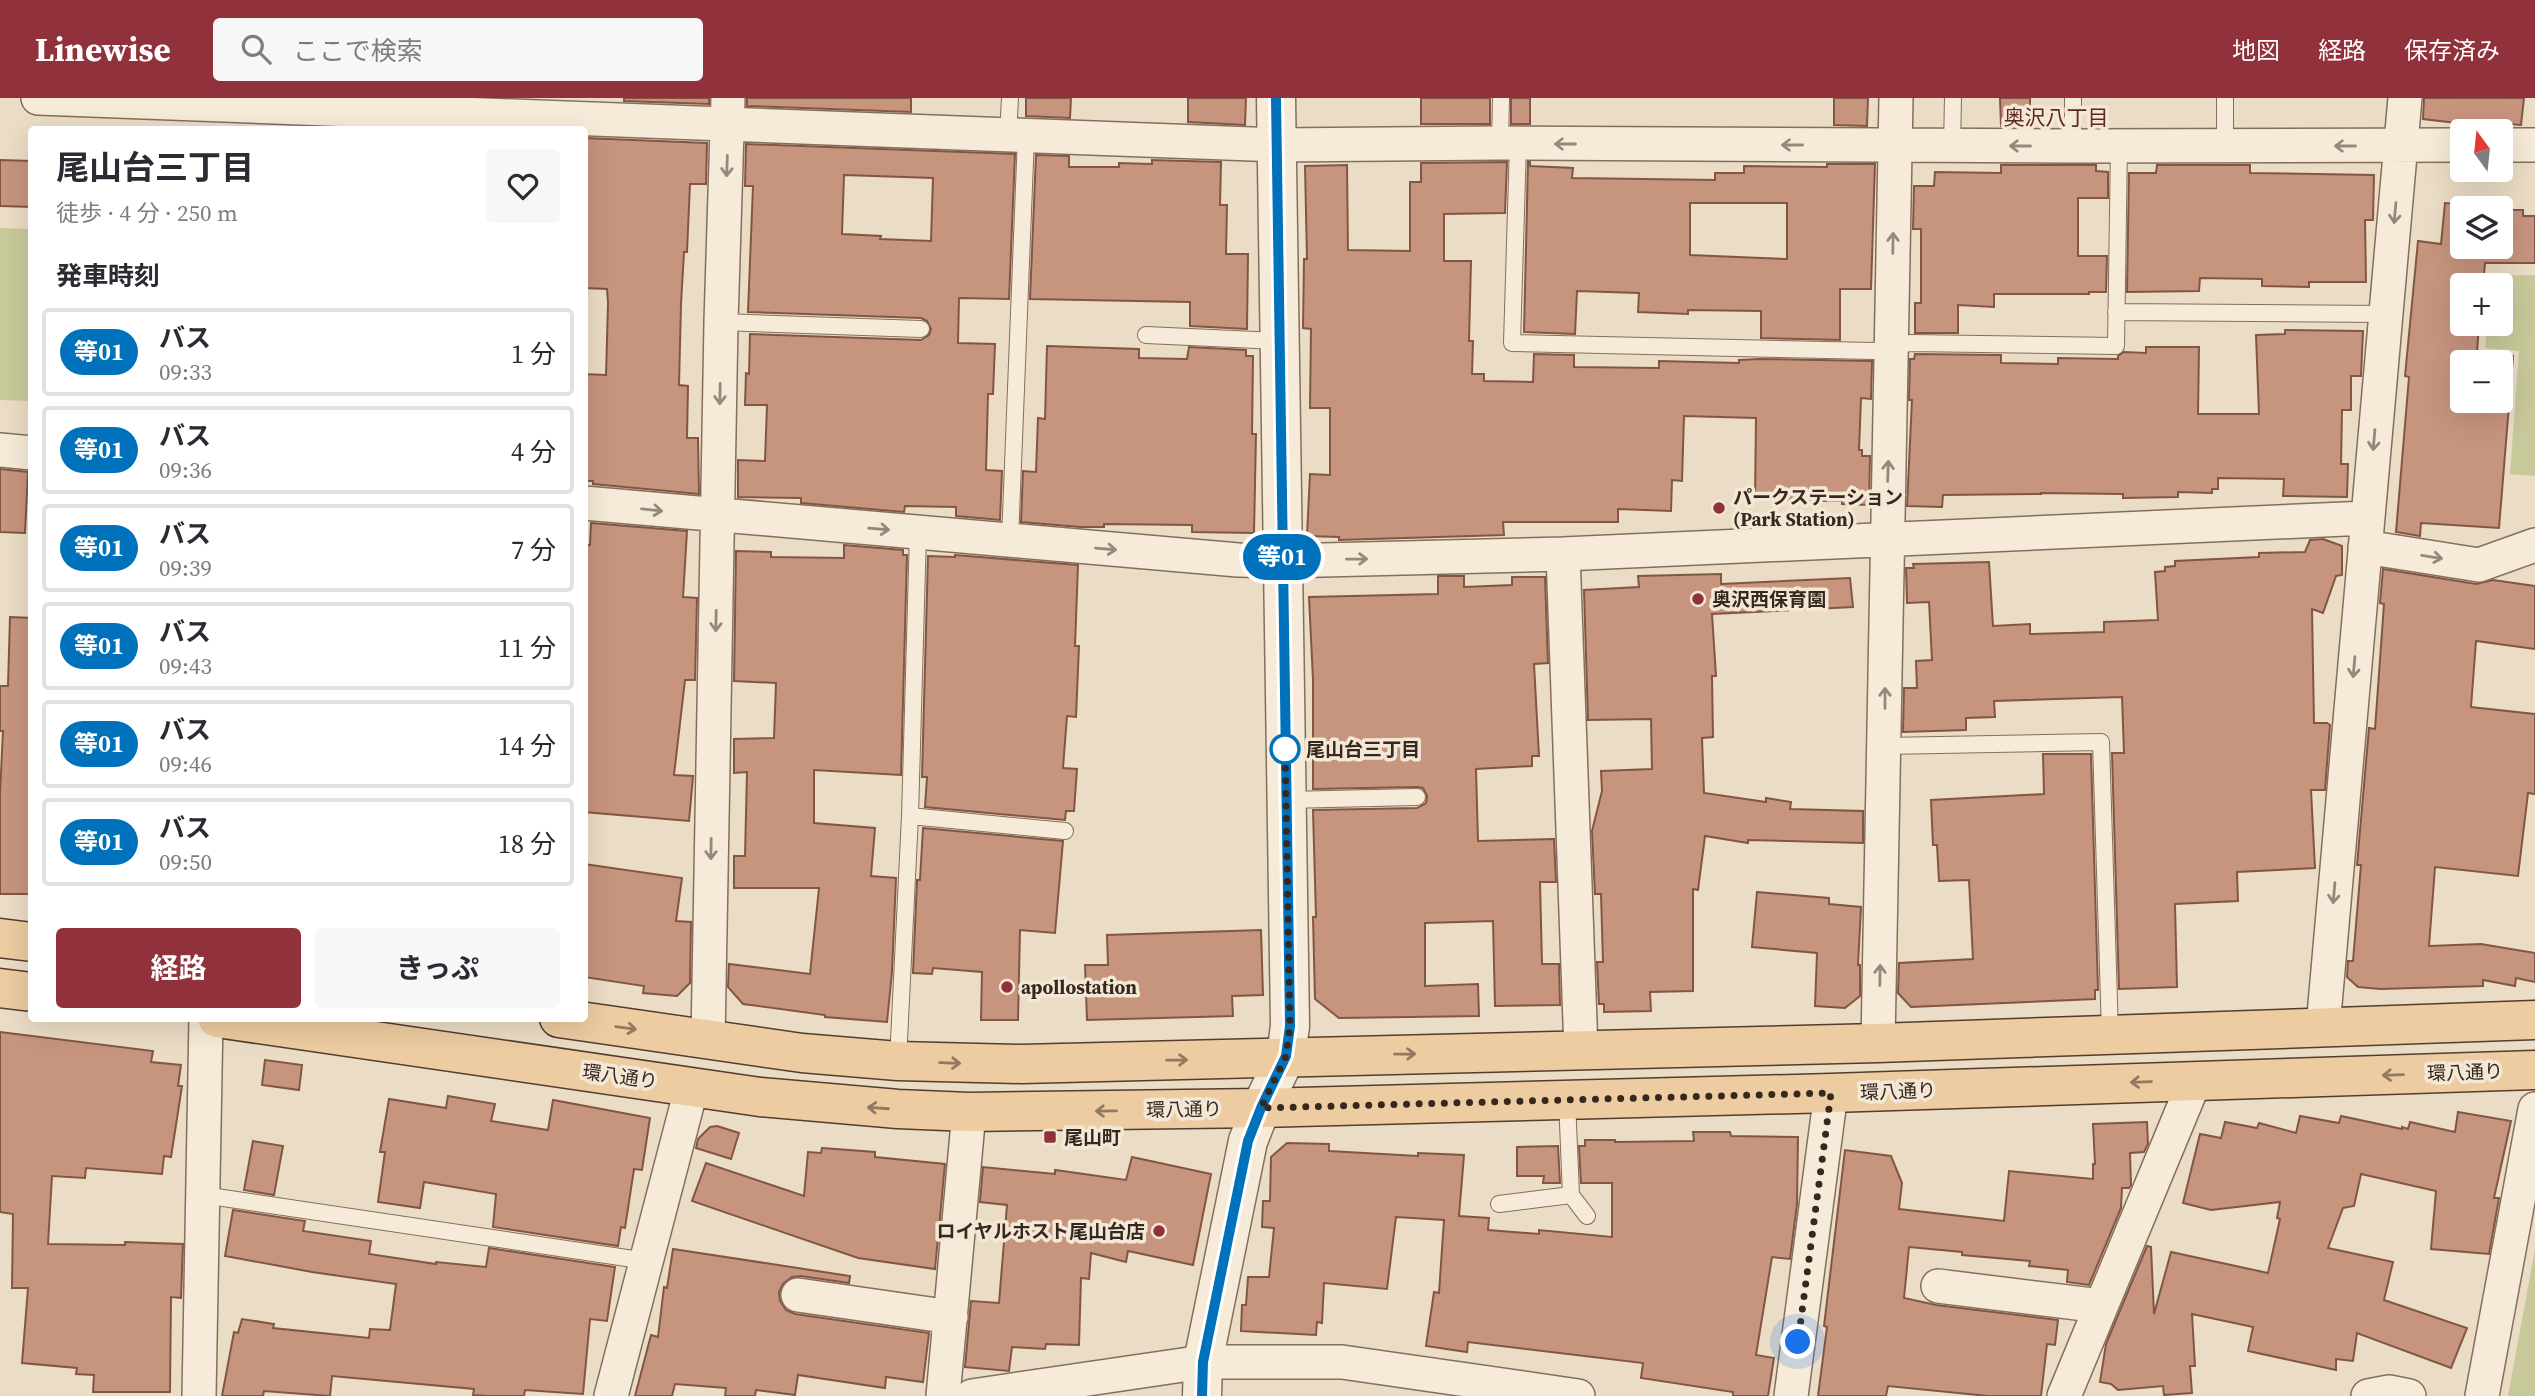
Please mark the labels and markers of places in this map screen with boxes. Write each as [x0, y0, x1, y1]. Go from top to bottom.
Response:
place label: パークステーション (Park Station) [1733, 484, 1903, 532]
marker: パークステーション (Park Station) [1711, 500, 1727, 516]
place label: 奥沢西保育園 [1712, 586, 1826, 612]
marker: 奥沢西保育園 [1690, 591, 1706, 607]
marker: 尾山台三丁目 [1270, 734, 1300, 764]
place label: 尾山台三丁目 [1306, 736, 1420, 762]
place label: apollostation [1021, 974, 1137, 1000]
marker: apollostation [999, 979, 1015, 995]
place label: 尾山町 [1064, 1124, 1121, 1150]
marker: 尾山町 [1042, 1129, 1058, 1145]
place label: ロイヤルホスト尾山台店 [937, 1218, 1145, 1244]
marker: ロイヤルホスト尾山台店 [1151, 1223, 1167, 1239]

